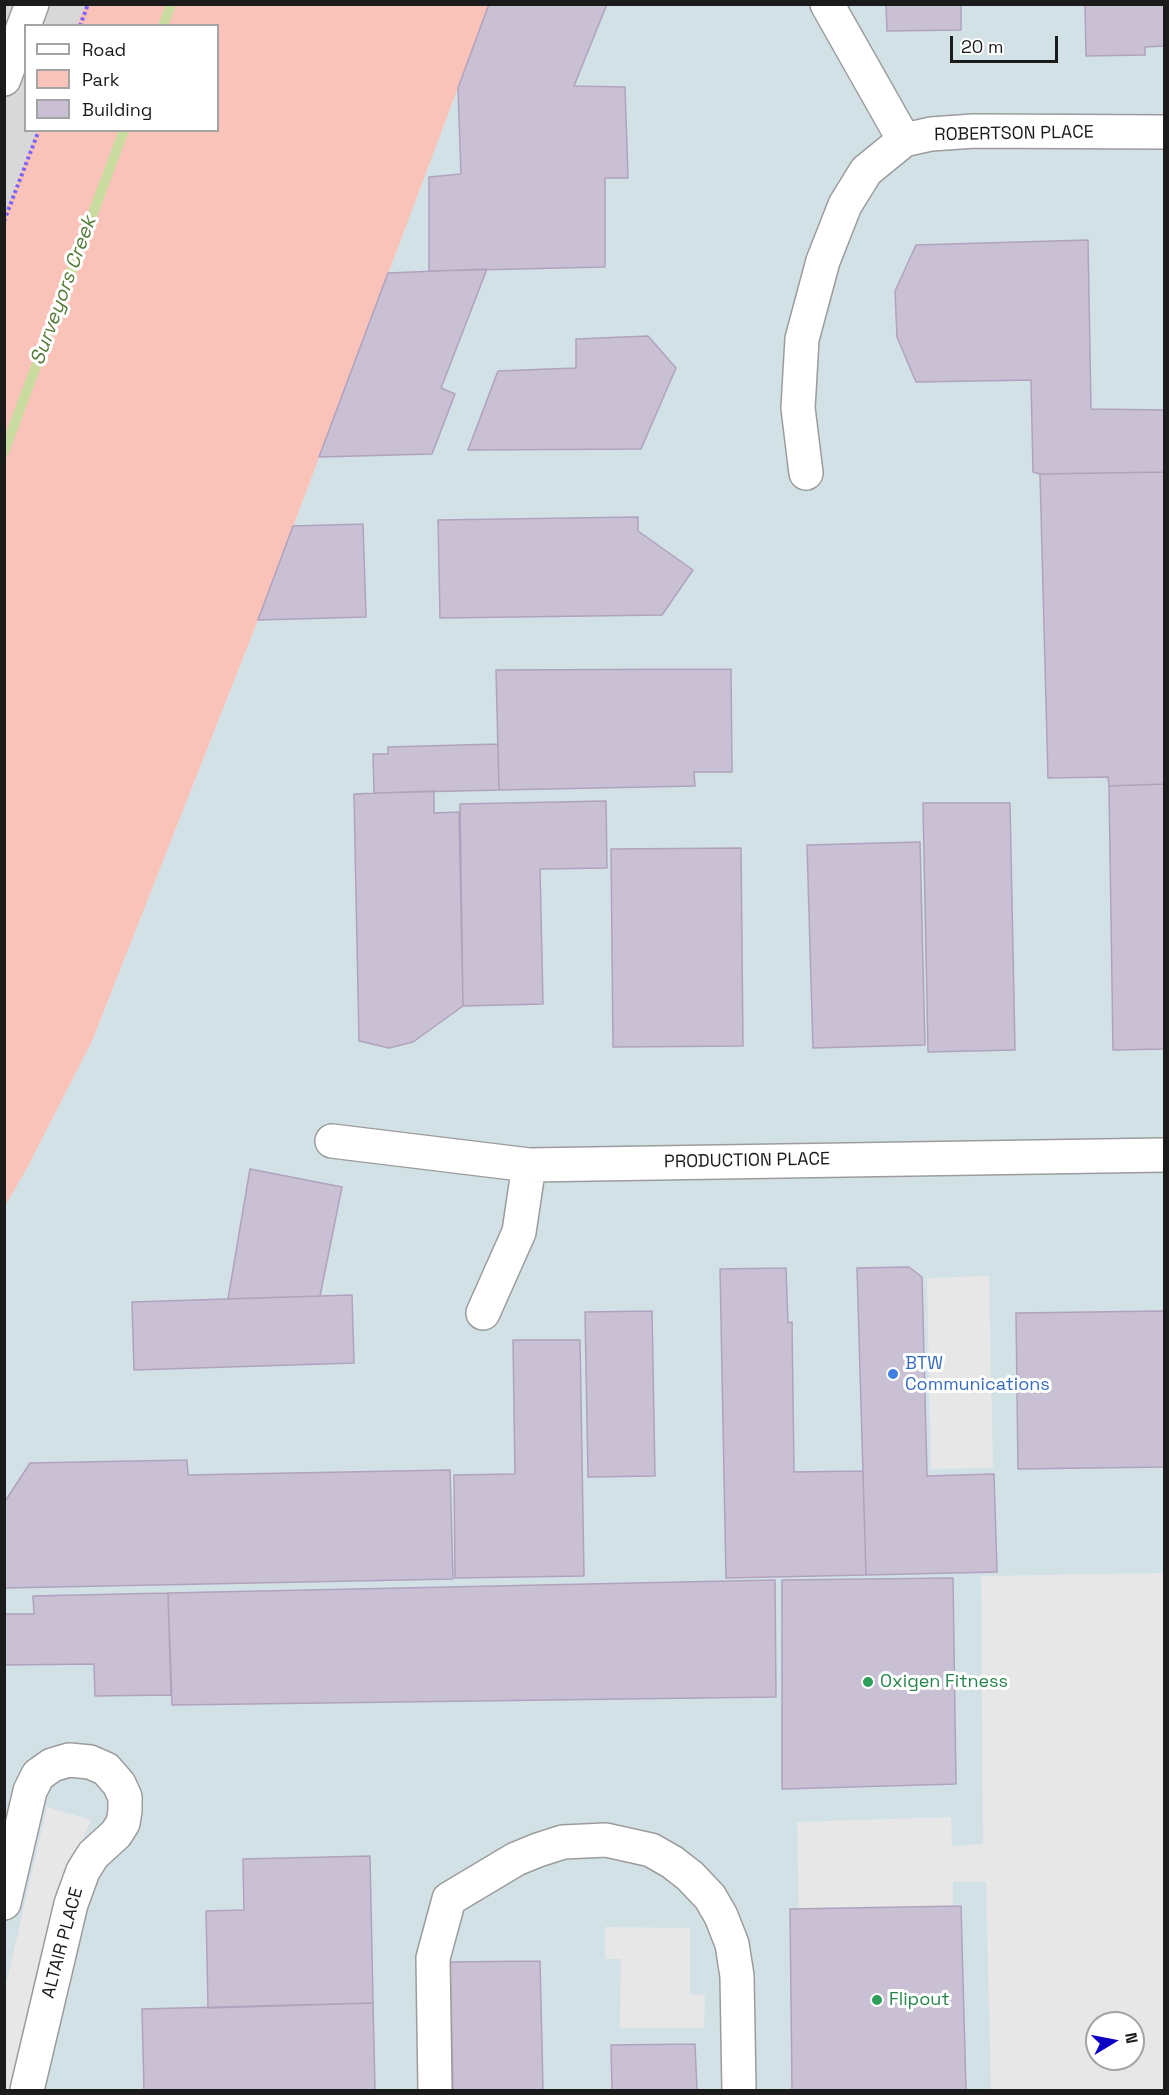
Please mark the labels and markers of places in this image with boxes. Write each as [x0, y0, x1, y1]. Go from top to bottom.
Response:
place label: BTW Communications [905, 1353, 1050, 1396]
marker: BTW Communications [886, 1367, 900, 1381]
place label: Oxigen Fitness [880, 1671, 1008, 1693]
marker: Oxigen Fitness [861, 1675, 875, 1689]
place label: Flipout [889, 1989, 950, 2011]
marker: Flipout [870, 1993, 884, 2007]

